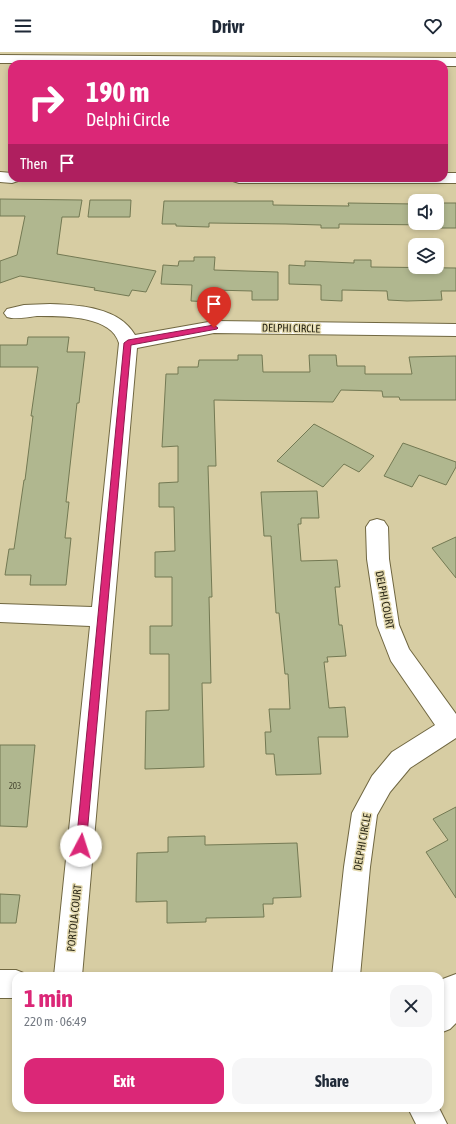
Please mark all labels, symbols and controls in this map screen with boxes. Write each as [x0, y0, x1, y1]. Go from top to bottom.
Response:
icon: menu [12, 15, 34, 37]
icon: heart [422, 15, 444, 37]
text: Drivr [212, 16, 244, 37]
icon: right [20, 76, 72, 128]
text: 190 m [86, 76, 149, 108]
text: Delphi Circle [86, 109, 170, 130]
icon: arrive [56, 152, 78, 174]
text: Then [20, 155, 48, 172]
map controls [408, 194, 444, 274]
button: sound [408, 194, 444, 230]
button: layers [408, 238, 444, 274]
pin [197, 287, 231, 328]
icon: arrive [203, 293, 225, 315]
street label: DELPHI CIRCLE [262, 321, 321, 335]
street label: DELPHI COURT [373, 570, 397, 630]
house number: 203 [9, 781, 21, 791]
street label: DELPHI CIRCLE [351, 812, 373, 872]
position arrow [60, 825, 102, 867]
street label: PORTOLA COURT [65, 884, 84, 952]
text: 1 min [24, 985, 73, 1012]
button: close [390, 985, 432, 1027]
text: 220 m · 06:49 [24, 1014, 87, 1029]
button: Exit [24, 1058, 224, 1104]
button: Share [232, 1058, 432, 1104]

